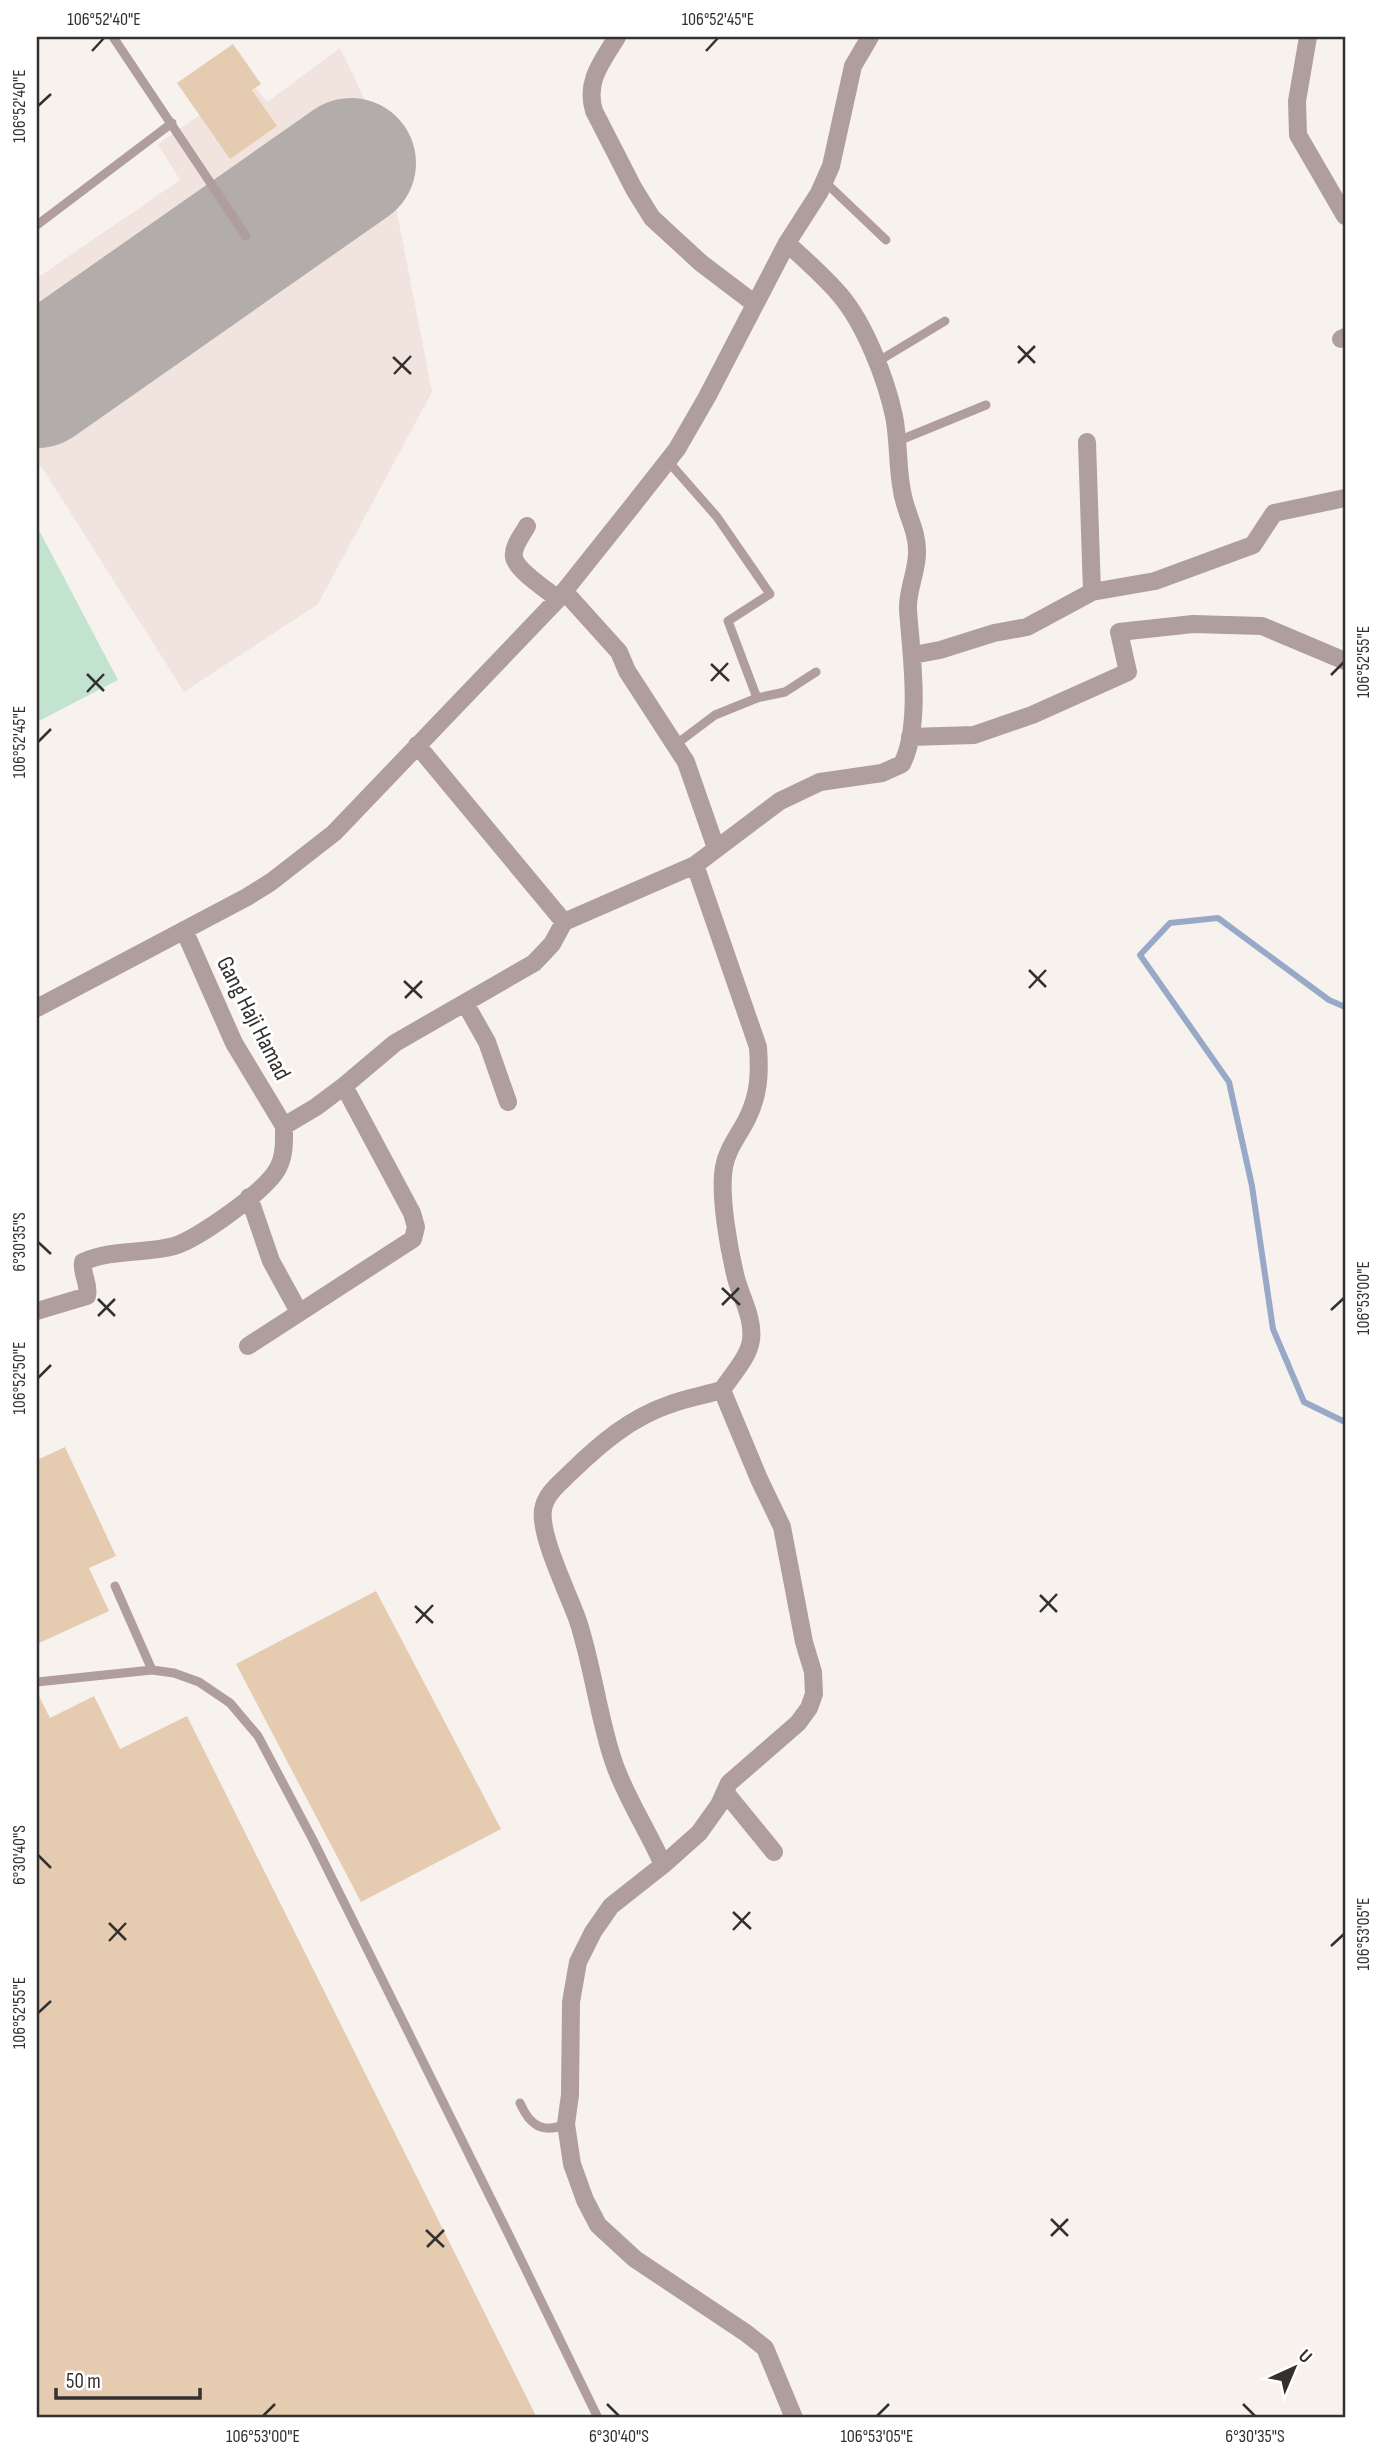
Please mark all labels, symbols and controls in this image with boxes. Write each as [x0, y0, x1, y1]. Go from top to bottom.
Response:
text: 106°52'40"E [67, 9, 141, 30]
text: 106°52'45"E [682, 9, 754, 30]
text: 106°52'40"E [9, 69, 30, 143]
text: 106°52'55"E [1353, 626, 1374, 698]
text: 106°52'45"E [9, 706, 30, 778]
street label: Gang Haji Hamad [210, 952, 297, 1085]
text: 6°30'35"S [9, 1212, 30, 1272]
text: 106°53'00"E [1353, 1261, 1374, 1335]
text: 106°52'50"E [9, 1342, 30, 1414]
text: 6°30'40"S [9, 1825, 30, 1885]
text: 106°53'05"E [1353, 1898, 1374, 1970]
text: 106°52'55"E [9, 1977, 30, 2049]
north arrow [1260, 2332, 1330, 2402]
text: U [1293, 2345, 1316, 2369]
scale bar [56, 2357, 200, 2401]
text: 50 m [66, 2369, 101, 2394]
text: 106°53'00"E [226, 2426, 300, 2447]
text: 6°30'40"S [589, 2426, 649, 2447]
text: 106°53'05"E [841, 2426, 913, 2447]
text: 6°30'35"S [1225, 2426, 1285, 2447]

